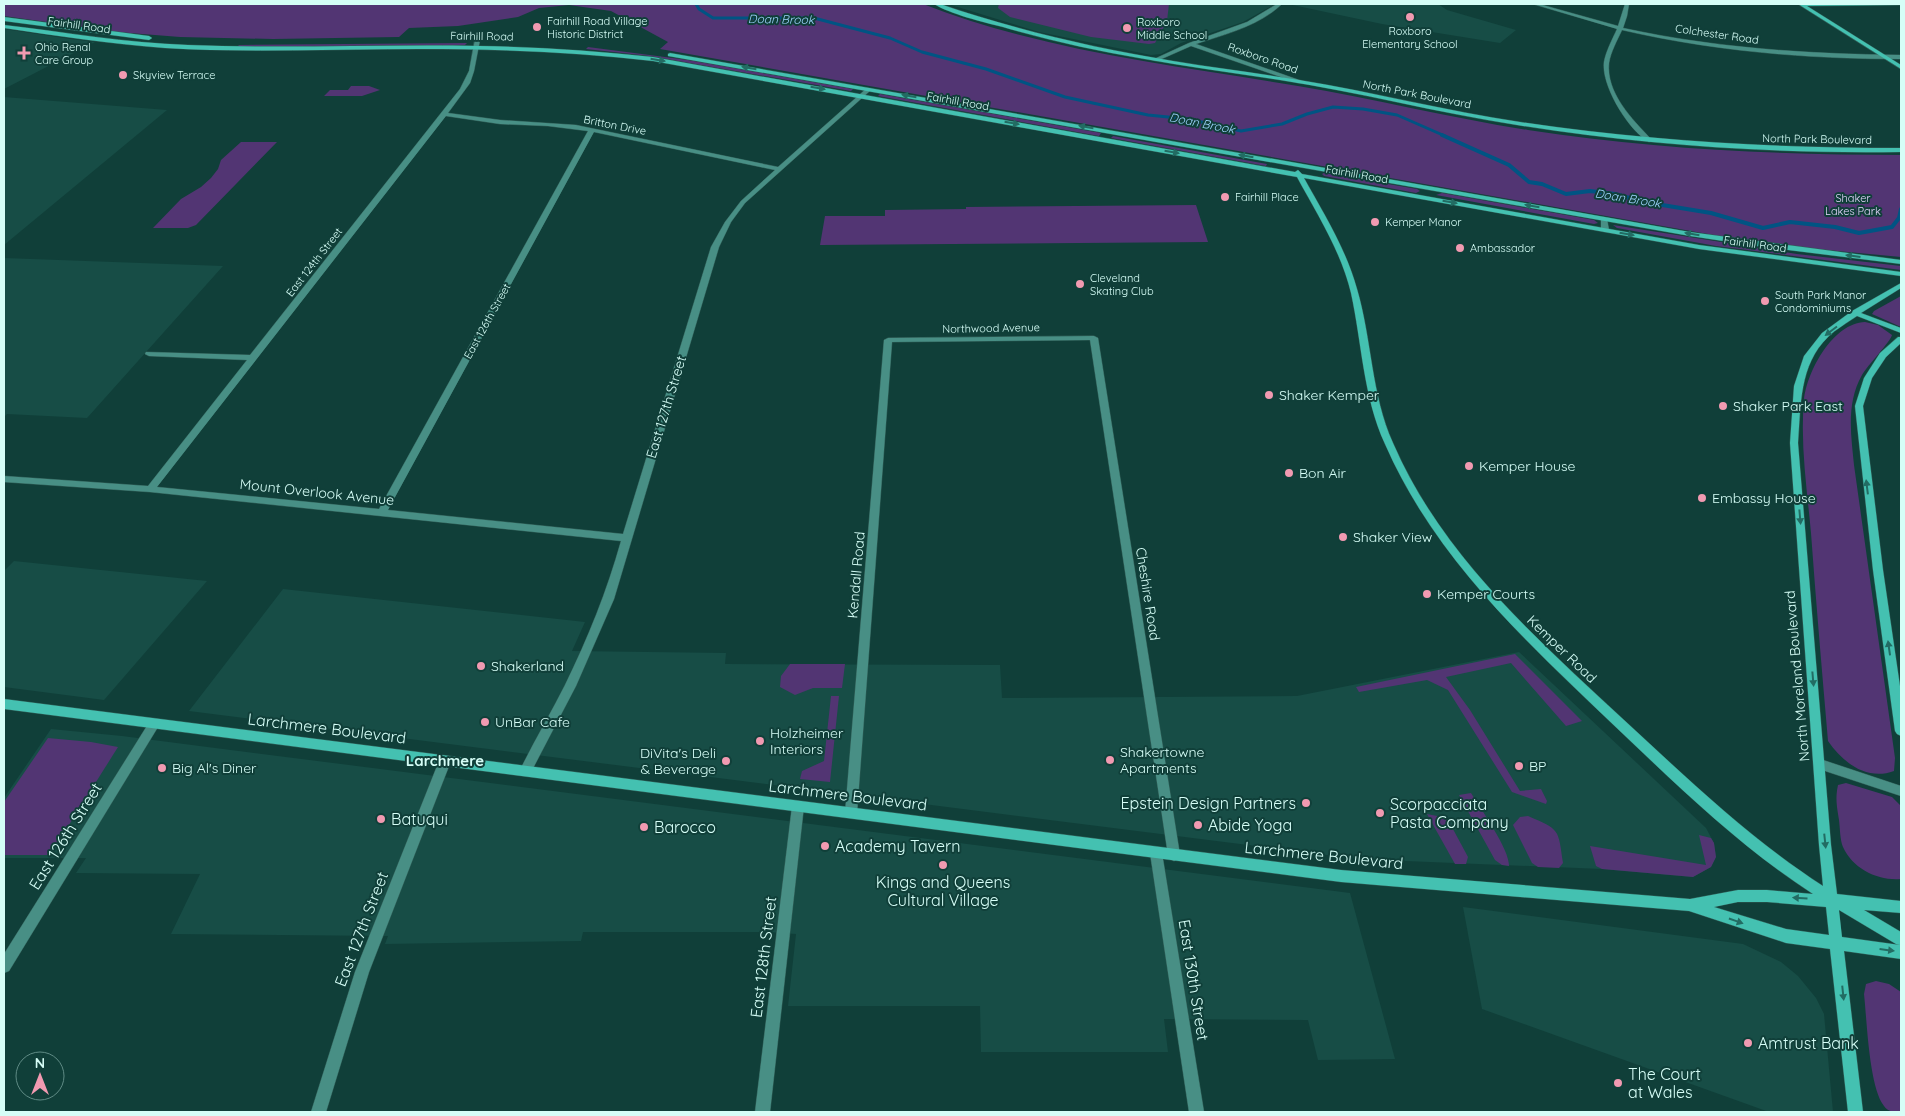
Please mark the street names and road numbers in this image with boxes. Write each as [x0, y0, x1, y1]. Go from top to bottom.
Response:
street label: Fairhill Road [47, 14, 111, 36]
street label: Colchester Road [1674, 21, 1760, 47]
street label: Fairhill Road [450, 28, 514, 44]
street label: Roxboro Road [1226, 39, 1300, 77]
street label: North Park Boulevard [1362, 77, 1472, 111]
street label: Fairhill Road [926, 89, 990, 113]
street label: Britton Drive [582, 112, 648, 138]
street label: North Park Boulevard [1762, 131, 1872, 147]
street label: Fairhill Road [1325, 162, 1389, 186]
street label: East 124th Street [283, 225, 345, 299]
street label: Fairhill Road [1723, 233, 1787, 255]
street label: East 126th Street [461, 281, 514, 361]
street label: Northwood Avenue [942, 320, 1040, 336]
street label: East 127th Street [642, 353, 690, 460]
street label: Mount Overlook Avenue [239, 475, 395, 509]
street label: Kendall Road [843, 531, 869, 619]
street label: Cheshire Road [1132, 546, 1164, 642]
street label: North Moreland Boulevard [1781, 590, 1813, 762]
street label: Kemper Road [1523, 611, 1601, 687]
street label: Larchmere Boulevard [247, 708, 407, 748]
street label: Larchmere Boulevard [768, 775, 928, 815]
street label: East 126th Street [24, 779, 106, 893]
street label: Larchmere Boulevard [1244, 837, 1404, 873]
street label: East 127th Street [330, 869, 392, 989]
street label: East 128th Street [746, 895, 780, 1019]
street label: East 130th Street [1175, 918, 1213, 1042]

